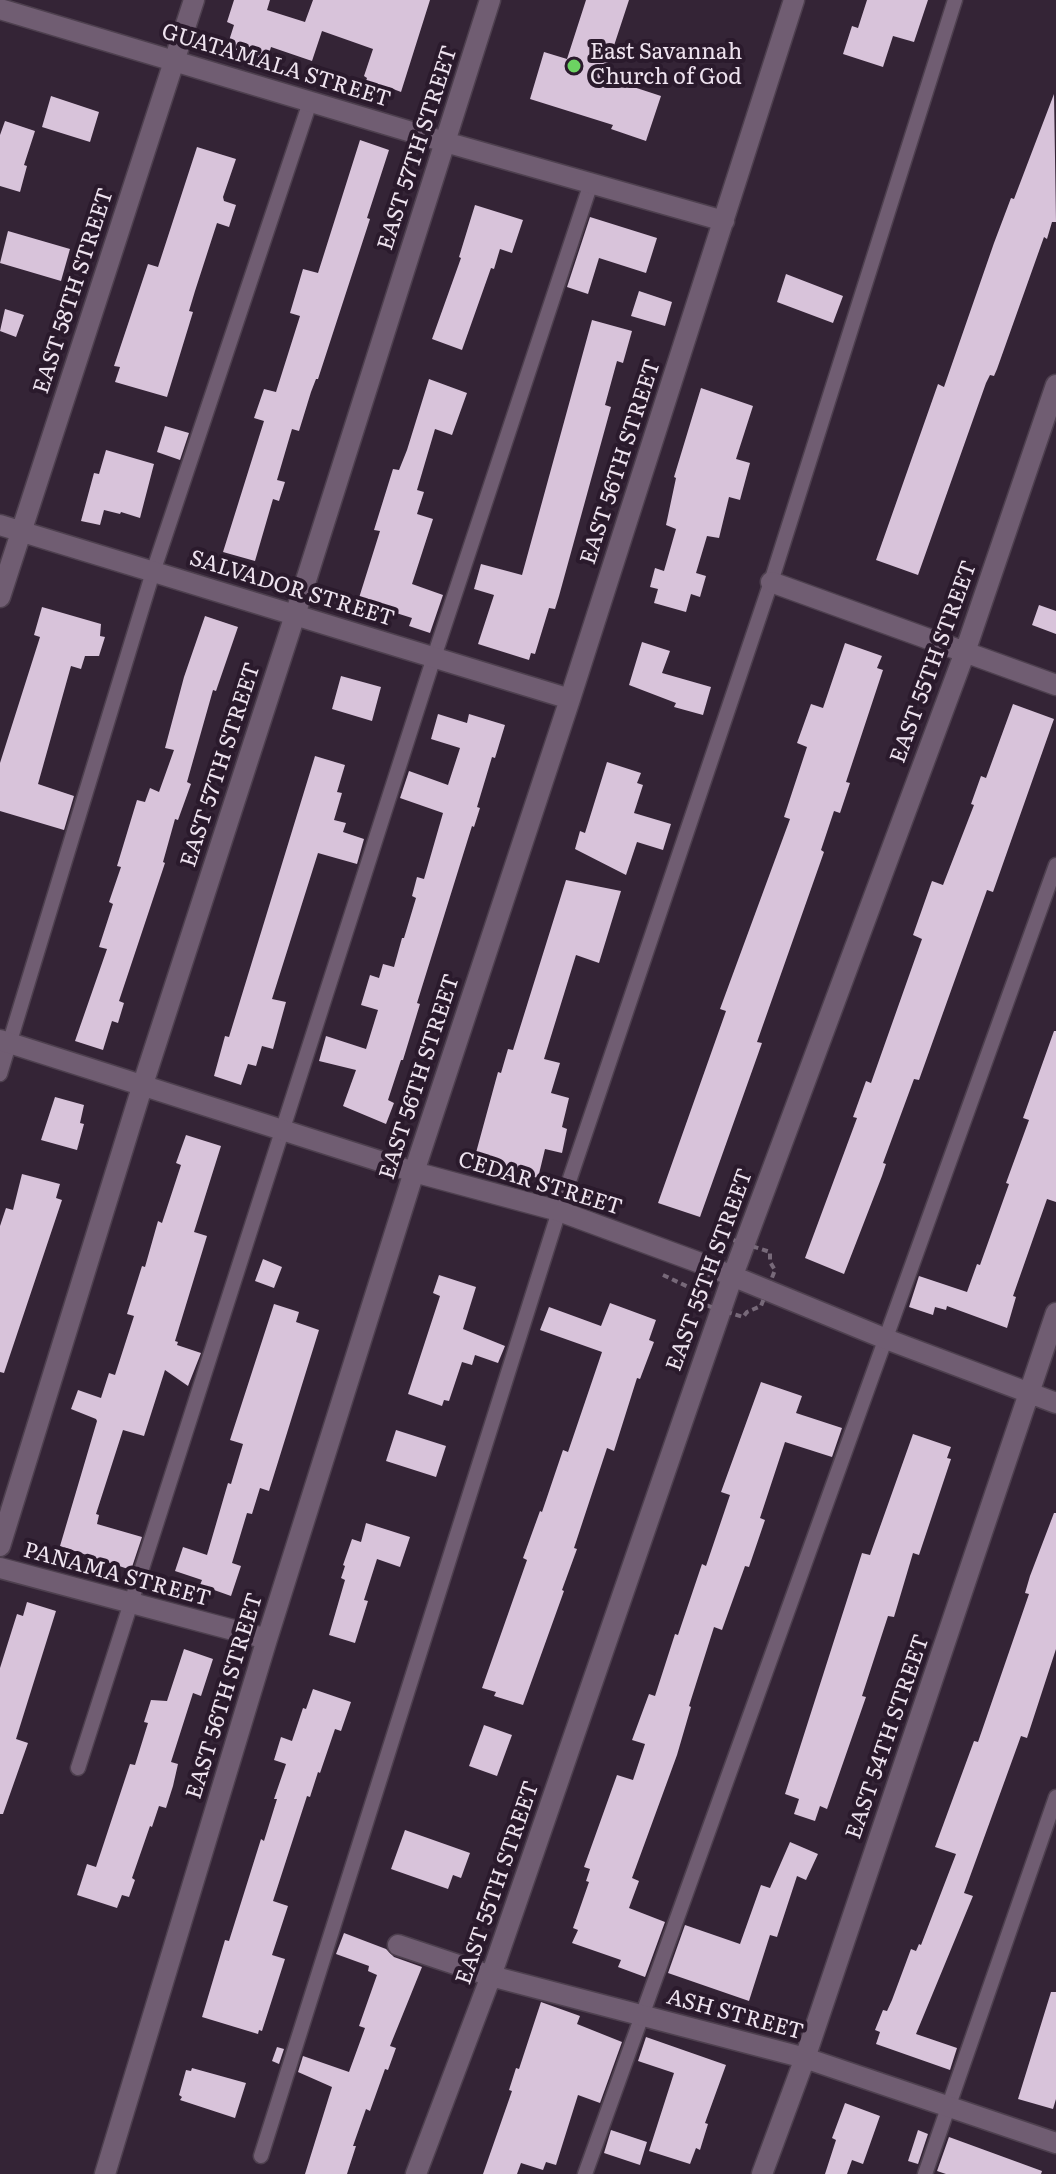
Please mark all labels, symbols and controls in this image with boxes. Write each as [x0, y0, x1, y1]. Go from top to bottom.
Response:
street label: GUATAMALA STREET [158, 19, 394, 113]
place label: East Savannah Church of God [590, 40, 742, 92]
street label: EAST 57TH STREET [372, 42, 464, 254]
marker: East Savannah Church of God [565, 57, 583, 75]
street label: EAST 58TH STREET [28, 185, 120, 397]
street label: EAST 56TH STREET [575, 356, 667, 568]
street label: SALVADOR STREET [186, 545, 398, 633]
street label: EAST 55TH STREET [885, 557, 983, 767]
street label: EAST 57TH STREET [175, 659, 267, 871]
street label: EAST 56TH STREET [374, 971, 466, 1183]
street label: CEDAR STREET [455, 1147, 625, 1221]
street label: EAST 55TH STREET [661, 1165, 759, 1375]
street label: PANAMA STREET [21, 1537, 213, 1613]
street label: EAST 56TH STREET [181, 1590, 269, 1802]
street label: EAST 54TH STREET [841, 1631, 935, 1843]
street label: EAST 55TH STREET [451, 1778, 545, 1988]
street label: ASH STREET [664, 1984, 806, 2046]

